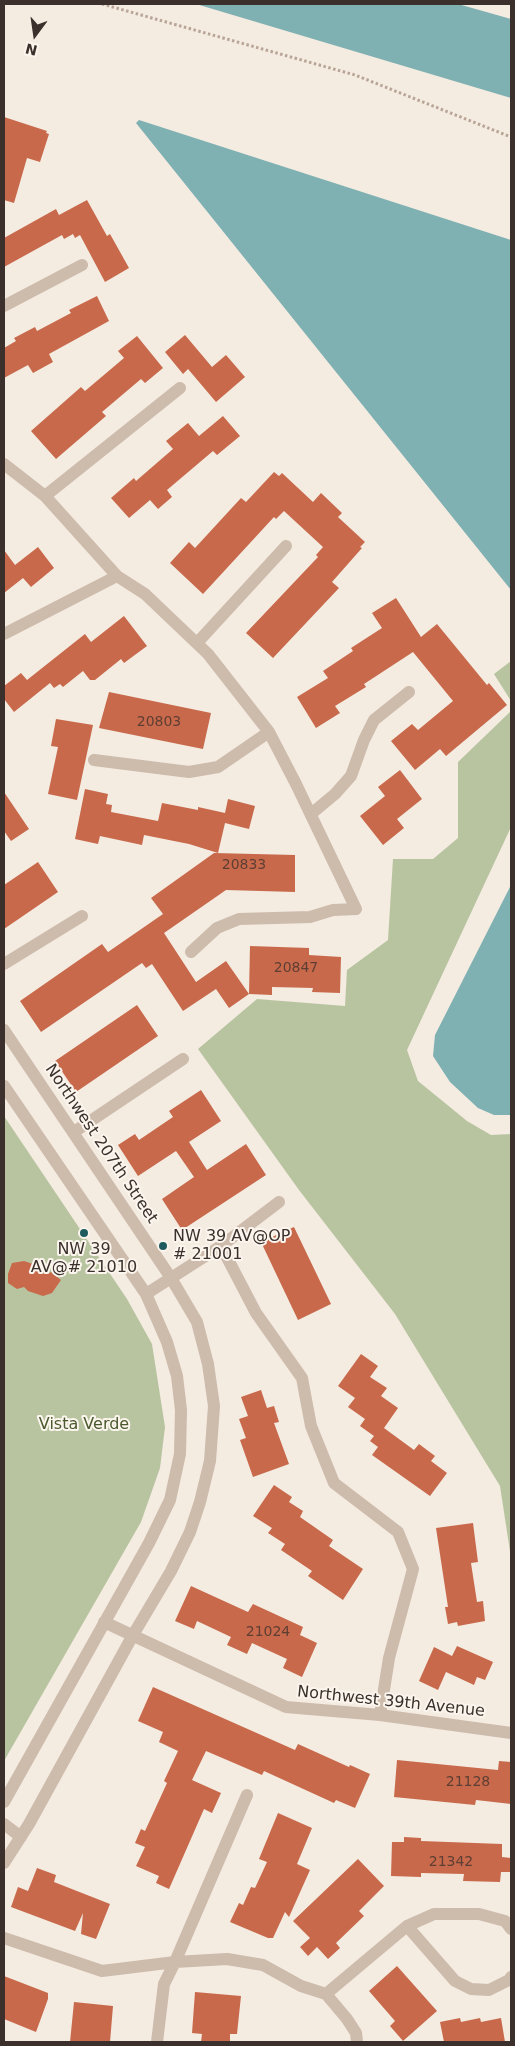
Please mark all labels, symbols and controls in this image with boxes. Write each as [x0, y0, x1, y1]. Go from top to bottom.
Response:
north arrow [10, 10, 60, 60]
text: N [24, 40, 39, 59]
house number: 20803 [137, 714, 181, 730]
house number: 20833 [222, 857, 266, 873]
house number: 20847 [274, 960, 318, 976]
street label: Northwest 207th Street [40, 1061, 162, 1227]
marker: NW 39 AV@# 21010 [78, 1227, 90, 1239]
place label: NW 39 AV@OP # 21001 [173, 1227, 290, 1265]
place label: NW 39 AV@# 21010 [31, 1240, 137, 1278]
marker: NW 39 AV@OP # 21001 [157, 1240, 169, 1252]
park label: Vista Verde [39, 1415, 129, 1435]
house number: 21024 [246, 1624, 290, 1640]
street label: Northwest 39th Avenue [296, 1683, 486, 1721]
house number: 21128 [446, 1774, 490, 1790]
house number: 21342 [429, 1854, 473, 1870]

